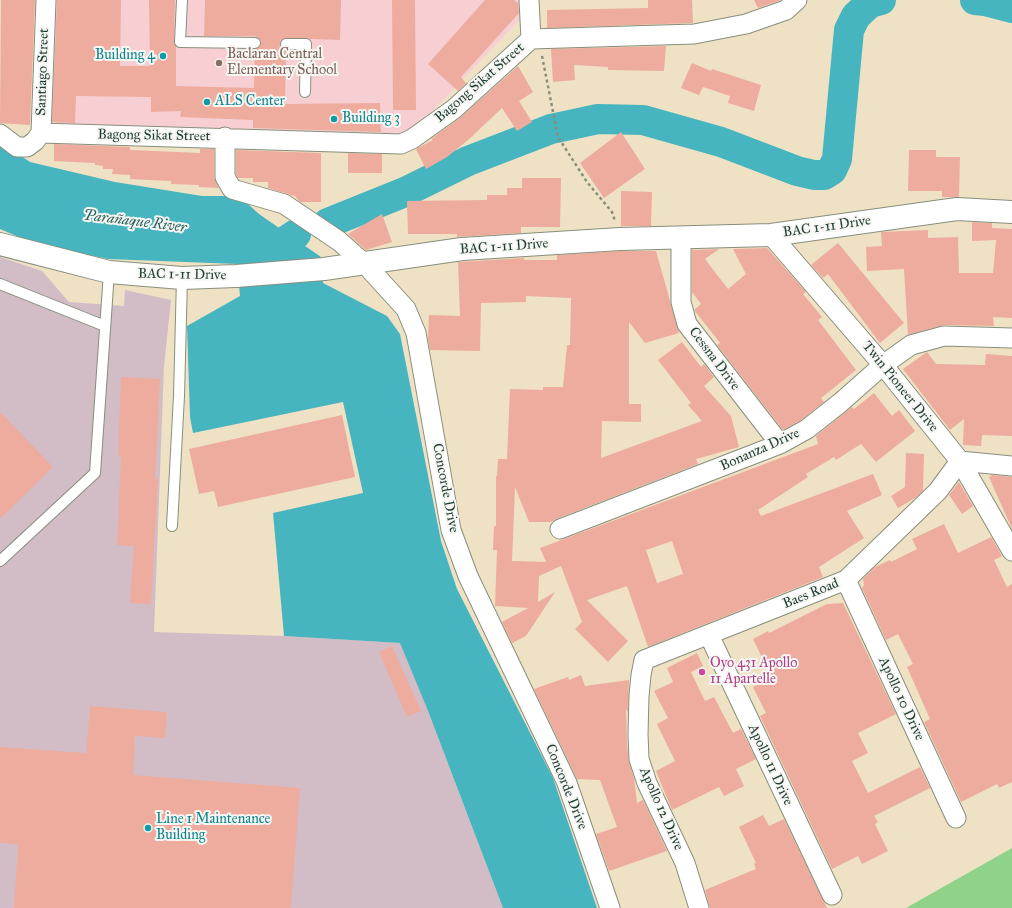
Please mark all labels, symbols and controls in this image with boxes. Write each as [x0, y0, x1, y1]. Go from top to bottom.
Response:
street label: Santiago Street [33, 28, 53, 116]
street label: Bagong Sikat Street [432, 40, 528, 126]
place label: Baclaran Central Elementary School [227, 47, 337, 80]
place label: Building 4 [95, 48, 155, 64]
marker: Building 4 [158, 51, 168, 61]
marker: Baclaran Central Elementary School [214, 58, 224, 68]
place label: ALS Center [215, 94, 285, 110]
marker: ALS Center [202, 97, 212, 107]
place label: Building 3 [342, 111, 400, 127]
marker: Building 3 [329, 114, 339, 124]
street label: Bagong Sikat Street [97, 127, 211, 145]
water label: Parañaque River [82, 207, 188, 237]
street label: BAC 1-11 Drive [782, 213, 872, 241]
street label: BAC 1-11 Drive [459, 236, 549, 258]
street label: BAC 1-11 Drive [138, 266, 226, 284]
street label: Cessna Drive [685, 324, 743, 394]
street label: Twin Pioneer Drive [858, 338, 942, 436]
street label: Bonanza Drive [718, 425, 802, 475]
street label: Concorde Drive [428, 442, 462, 534]
street label: Baes Road [781, 575, 841, 613]
street label: Apollo 10 Drive [874, 655, 928, 743]
place label: Oyo 431 Apollo 11 Apartelle [710, 656, 797, 688]
marker: Oyo 431 Apollo 11 Apartelle [697, 667, 707, 677]
street label: Apollo 11 Drive [744, 722, 796, 808]
street label: Concorde Drive [541, 742, 591, 832]
street label: Apollo 12 Drive [635, 765, 687, 853]
place label: Line 1 Maintenance Building [156, 812, 270, 844]
marker: Line 1 Maintenance Building [143, 823, 153, 833]

